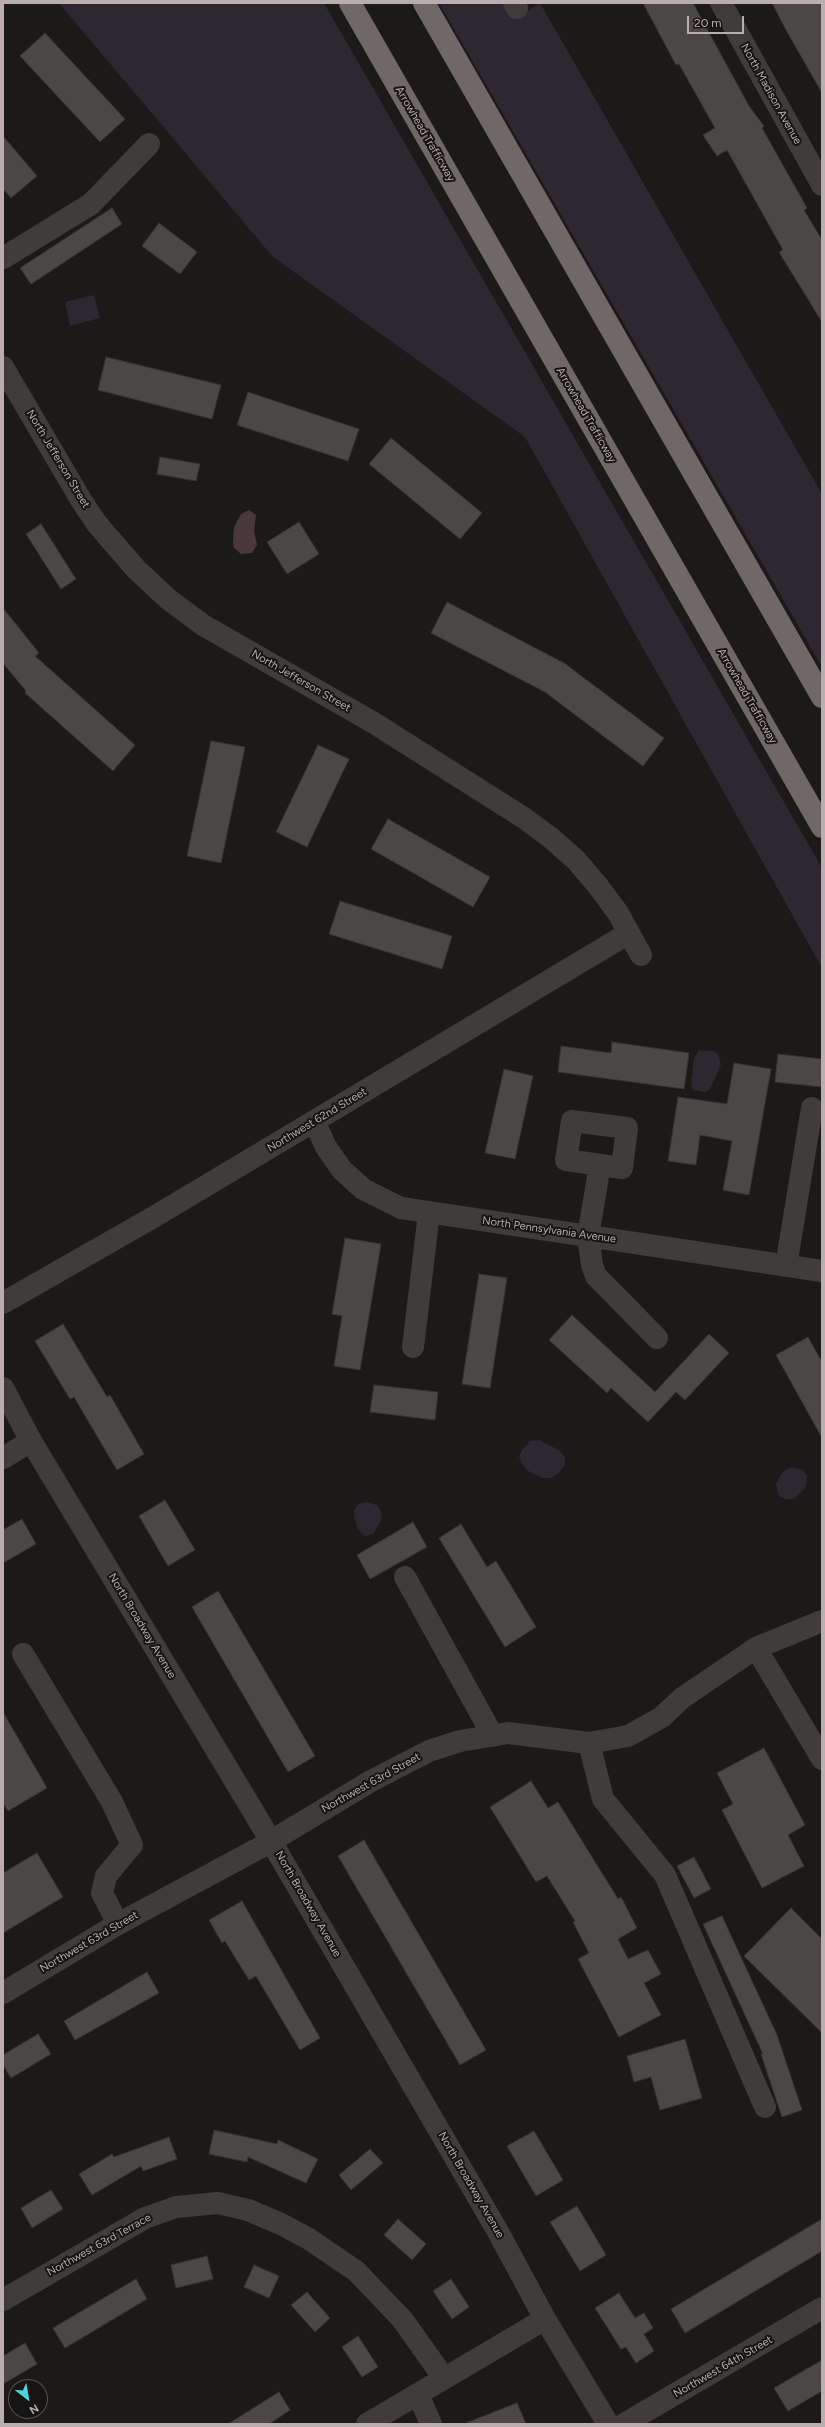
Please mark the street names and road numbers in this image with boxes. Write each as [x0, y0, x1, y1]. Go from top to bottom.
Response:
street label: North Madison Avenue [738, 41, 804, 147]
street label: Arrowhead Trafficway [392, 84, 458, 184]
street label: Arrowhead Trafficway [553, 365, 619, 465]
street label: North Jefferson Street [23, 407, 93, 511]
street label: Arrowhead Trafficway [714, 646, 780, 746]
street label: North Jefferson Street [249, 647, 353, 715]
street label: Northwest 62nd Street [265, 1085, 369, 1155]
street label: North Pennsylvania Avenue [481, 1214, 617, 1246]
street label: North Broadway Avenue [105, 1571, 179, 1681]
street label: Northwest 63rd Street [319, 1750, 423, 1816]
street label: North Broadway Avenue [272, 1849, 344, 1959]
street label: Northwest 63rd Street [38, 1908, 140, 1976]
street label: North Broadway Avenue [435, 2130, 507, 2240]
street label: Northwest 63rd Terrace [45, 2211, 153, 2279]
street label: Northwest 64th Street [671, 2333, 775, 2401]

